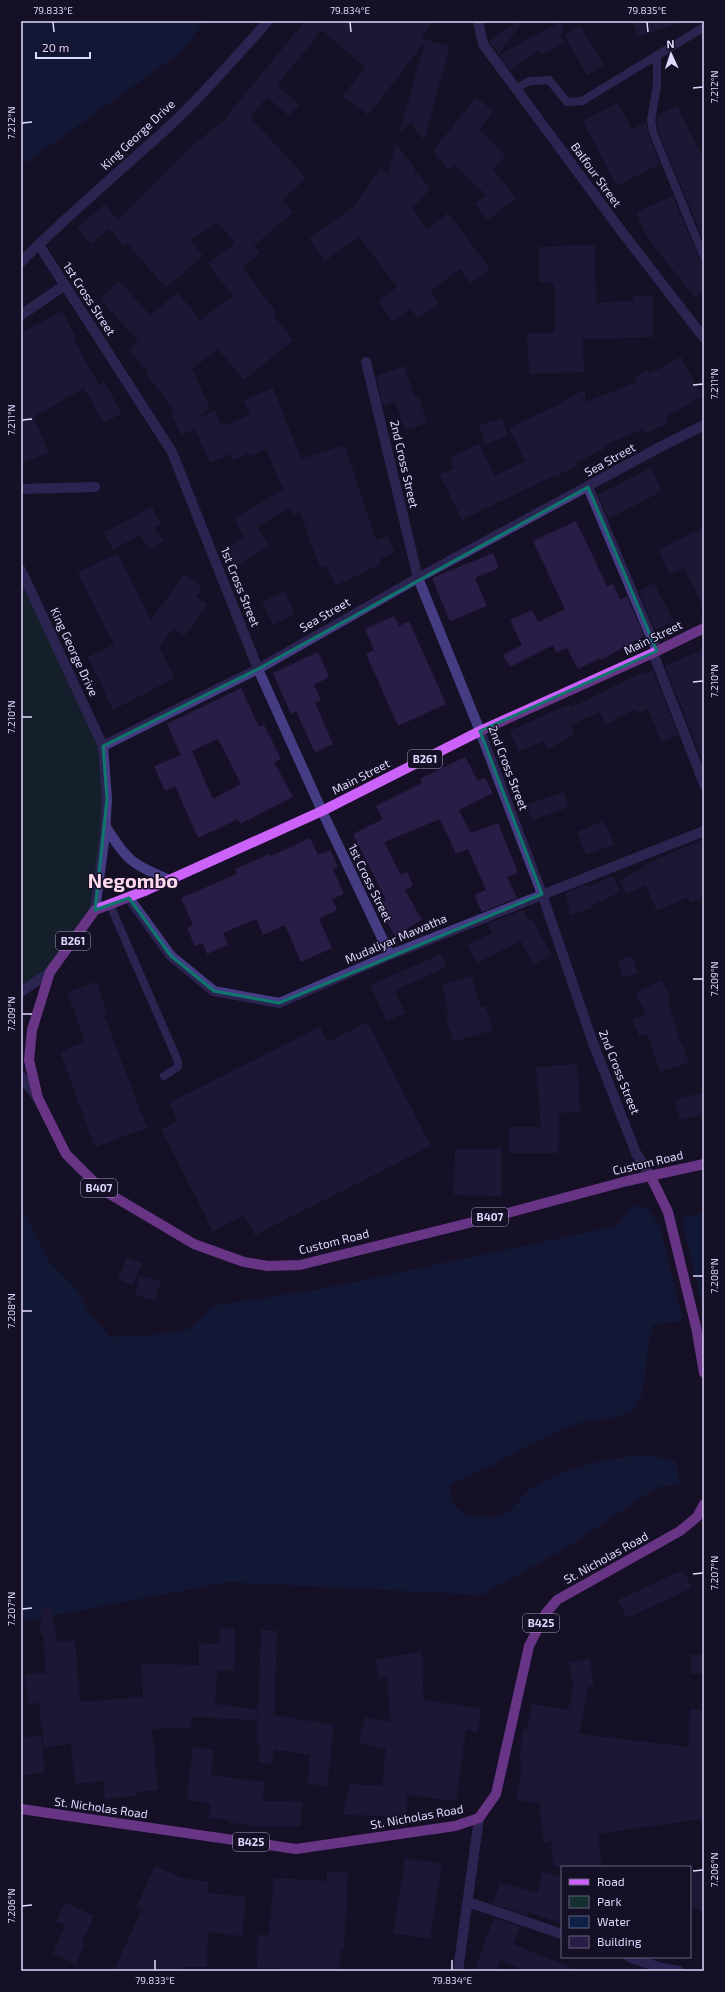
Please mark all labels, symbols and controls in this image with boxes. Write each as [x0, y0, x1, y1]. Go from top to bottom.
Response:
text: 79.833°E [33, 4, 73, 16]
text: 79.834°E [330, 4, 370, 16]
text: 79.835°E [627, 4, 667, 16]
scale bar [36, 34, 90, 60]
north arrow [651, 34, 691, 74]
text: N [666, 37, 675, 50]
text: 20 m [42, 40, 69, 54]
text: 7.212°N [708, 71, 720, 103]
street label: King George Drive [97, 96, 177, 172]
text: 7.212°N [5, 107, 17, 139]
street label: Balfour Street [569, 139, 625, 210]
street label: 1st Cross Street [61, 259, 119, 338]
text: 7.211°N [708, 368, 720, 400]
text: 7.211°N [5, 404, 17, 436]
street label: 2nd Cross Street [388, 418, 422, 510]
street label: Sea Street [582, 439, 638, 479]
street label: 1st Cross Street [219, 545, 263, 629]
street label: Sea Street [297, 594, 353, 634]
street label: King George Drive [48, 605, 102, 698]
street label: Main Street [621, 617, 684, 657]
text: 7.210°N [708, 664, 720, 698]
text: 7.210°N [5, 700, 17, 734]
street label: 2nd Cross Street [486, 723, 532, 812]
road number: B261 [408, 750, 442, 768]
street label: Main Street [329, 755, 392, 797]
street label: 1st Cross Street [346, 841, 396, 924]
district label: Negombo [88, 868, 178, 892]
street label: Mudaliyar Mawatha [343, 910, 449, 966]
road number: B261 [56, 932, 90, 950]
text: 7.209°N [708, 962, 720, 997]
text: 7.209°N [5, 997, 17, 1032]
street label: 2nd Cross Street [597, 1027, 643, 1116]
street label: Custom Road [611, 1147, 684, 1177]
road number: B407 [81, 1179, 117, 1197]
road number: B407 [472, 1208, 508, 1226]
street label: Custom Road [297, 1226, 370, 1257]
text: 7.208°N [708, 1258, 720, 1294]
text: 7.208°N [5, 1293, 17, 1329]
street label: St. Nicholas Road [561, 1528, 650, 1586]
text: 7.207°N [708, 1556, 720, 1590]
text: 7.207°N [5, 1592, 17, 1626]
road number: B425 [523, 1614, 559, 1632]
street label: St. Nicholas Road [53, 1794, 149, 1821]
street label: St. Nicholas Road [369, 1801, 464, 1831]
road number: B425 [233, 1833, 269, 1851]
text: 7.206°N [708, 1853, 720, 1888]
legend [561, 1866, 691, 1958]
text: Road [597, 1874, 625, 1888]
text: 7.206°N [5, 1889, 17, 1924]
text: Park [597, 1894, 622, 1908]
text: Water [597, 1914, 631, 1928]
text: Building [597, 1934, 642, 1948]
text: 79.833°E [135, 1974, 175, 1986]
text: 79.834°E [432, 1974, 472, 1986]

